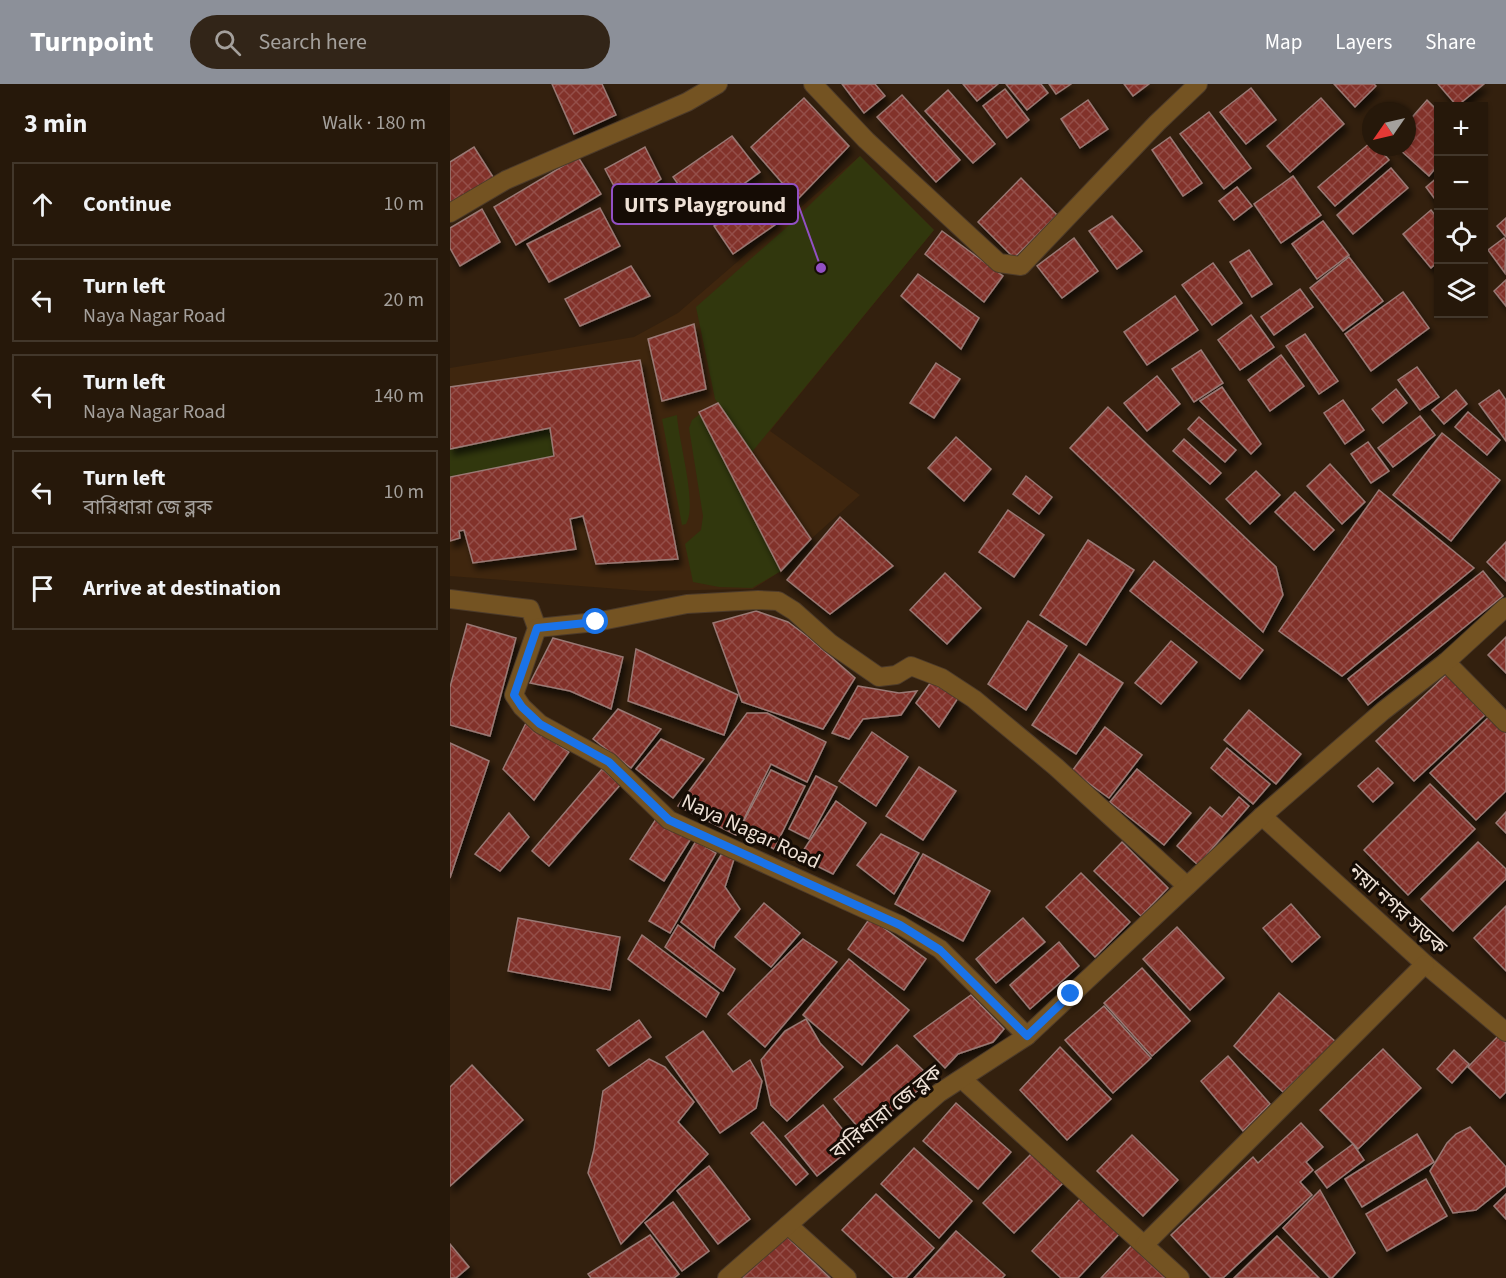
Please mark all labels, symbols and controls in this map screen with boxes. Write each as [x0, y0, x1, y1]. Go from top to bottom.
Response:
search box [190, 15, 610, 69]
text: Turnpoint [30, 22, 154, 62]
icon: search [211, 26, 244, 59]
text: Search here [259, 26, 367, 58]
text: Map [1265, 27, 1302, 57]
text: Layers [1335, 27, 1392, 57]
text: Share [1425, 27, 1476, 57]
north arrow [1362, 102, 1416, 156]
map controls [1434, 102, 1488, 318]
button: + [1434, 102, 1488, 156]
text: 3 min [24, 105, 87, 142]
text: Walk · 180 m [322, 109, 426, 137]
button: − [1434, 156, 1488, 210]
callout: UITS Playground [612, 184, 798, 224]
icon: ahead [26, 188, 59, 221]
text: Continue [83, 188, 172, 220]
text: UITS Playground [624, 189, 786, 221]
text: 10 m [384, 190, 424, 218]
button: locate [1434, 210, 1488, 264]
button: layers [1434, 264, 1488, 318]
text: Turn left [83, 270, 165, 302]
icon: left [26, 284, 59, 317]
text: 20 m [384, 286, 424, 314]
text: Naya Nagar Road [83, 302, 226, 330]
text: Turn left [83, 366, 165, 398]
icon: left [26, 380, 59, 413]
text: 140 m [374, 382, 424, 410]
text: Naya Nagar Road [83, 398, 226, 426]
text: Turn left [83, 462, 165, 494]
icon: left [26, 476, 59, 509]
text: 10 m [384, 478, 424, 506]
text: বারিধারা জে ব্লক [83, 494, 212, 522]
icon: arrive [26, 572, 59, 605]
text: Arrive at destination [83, 572, 281, 604]
route start [582, 608, 608, 634]
street label: Naya Nagar Road [677, 786, 825, 876]
street label: নয়া নগর সড়ক [1341, 856, 1455, 962]
route end [1057, 980, 1083, 1006]
street label: বারিধারা জে ব্লক [823, 1057, 949, 1167]

